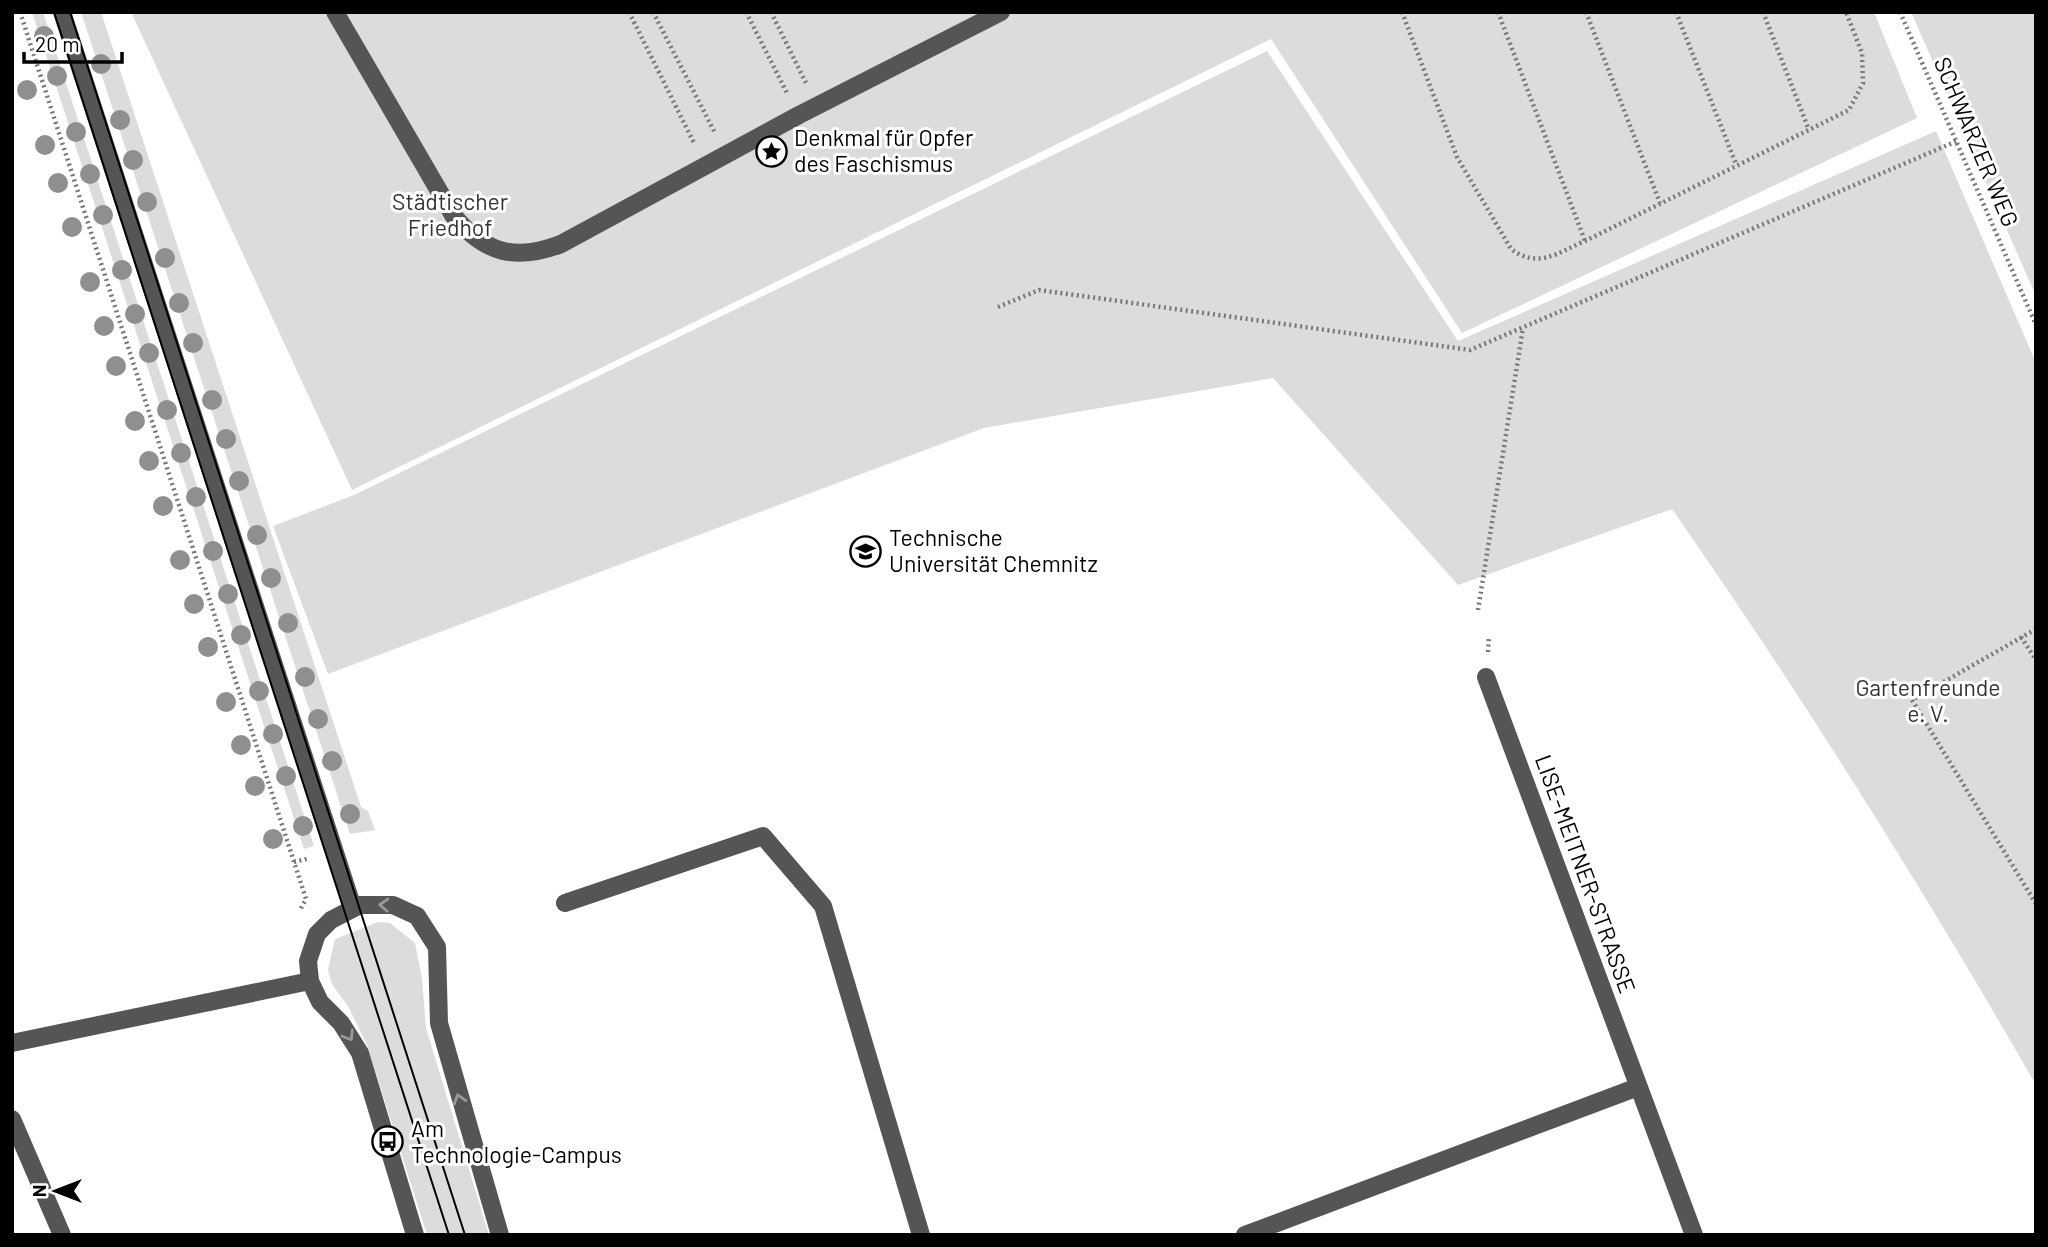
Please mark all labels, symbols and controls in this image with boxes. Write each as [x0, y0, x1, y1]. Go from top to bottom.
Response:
scale bar [24, 21, 122, 65]
text: 20 m [35, 31, 80, 56]
street label: SCHWARZER WEG [1929, 53, 2025, 231]
place label: Denkmal für Opfer des Faschismus [794, 123, 974, 177]
place icon: Denkmal für Opfer des Faschismus [754, 134, 788, 168]
park label: Städtischer Friedhof [392, 187, 509, 241]
place label: Technische Universität Chemnitz [889, 523, 1098, 577]
school or university icon: Technische Universität Chemnitz [849, 534, 883, 568]
park label: Gartenfreunde e. V. [1855, 673, 2001, 727]
street label: LISE-MEITNER-STRASSE [1530, 751, 1642, 997]
one-way arrow [378, 898, 389, 913]
one-way arrow [341, 1028, 354, 1041]
one-way arrow [452, 1093, 467, 1105]
place label: Am Technologie-Campus [411, 1114, 622, 1168]
bus stop icon: Am Technologie-Campus [371, 1125, 405, 1159]
north arrow [21, 1156, 91, 1226]
text: N [27, 1185, 50, 1197]

